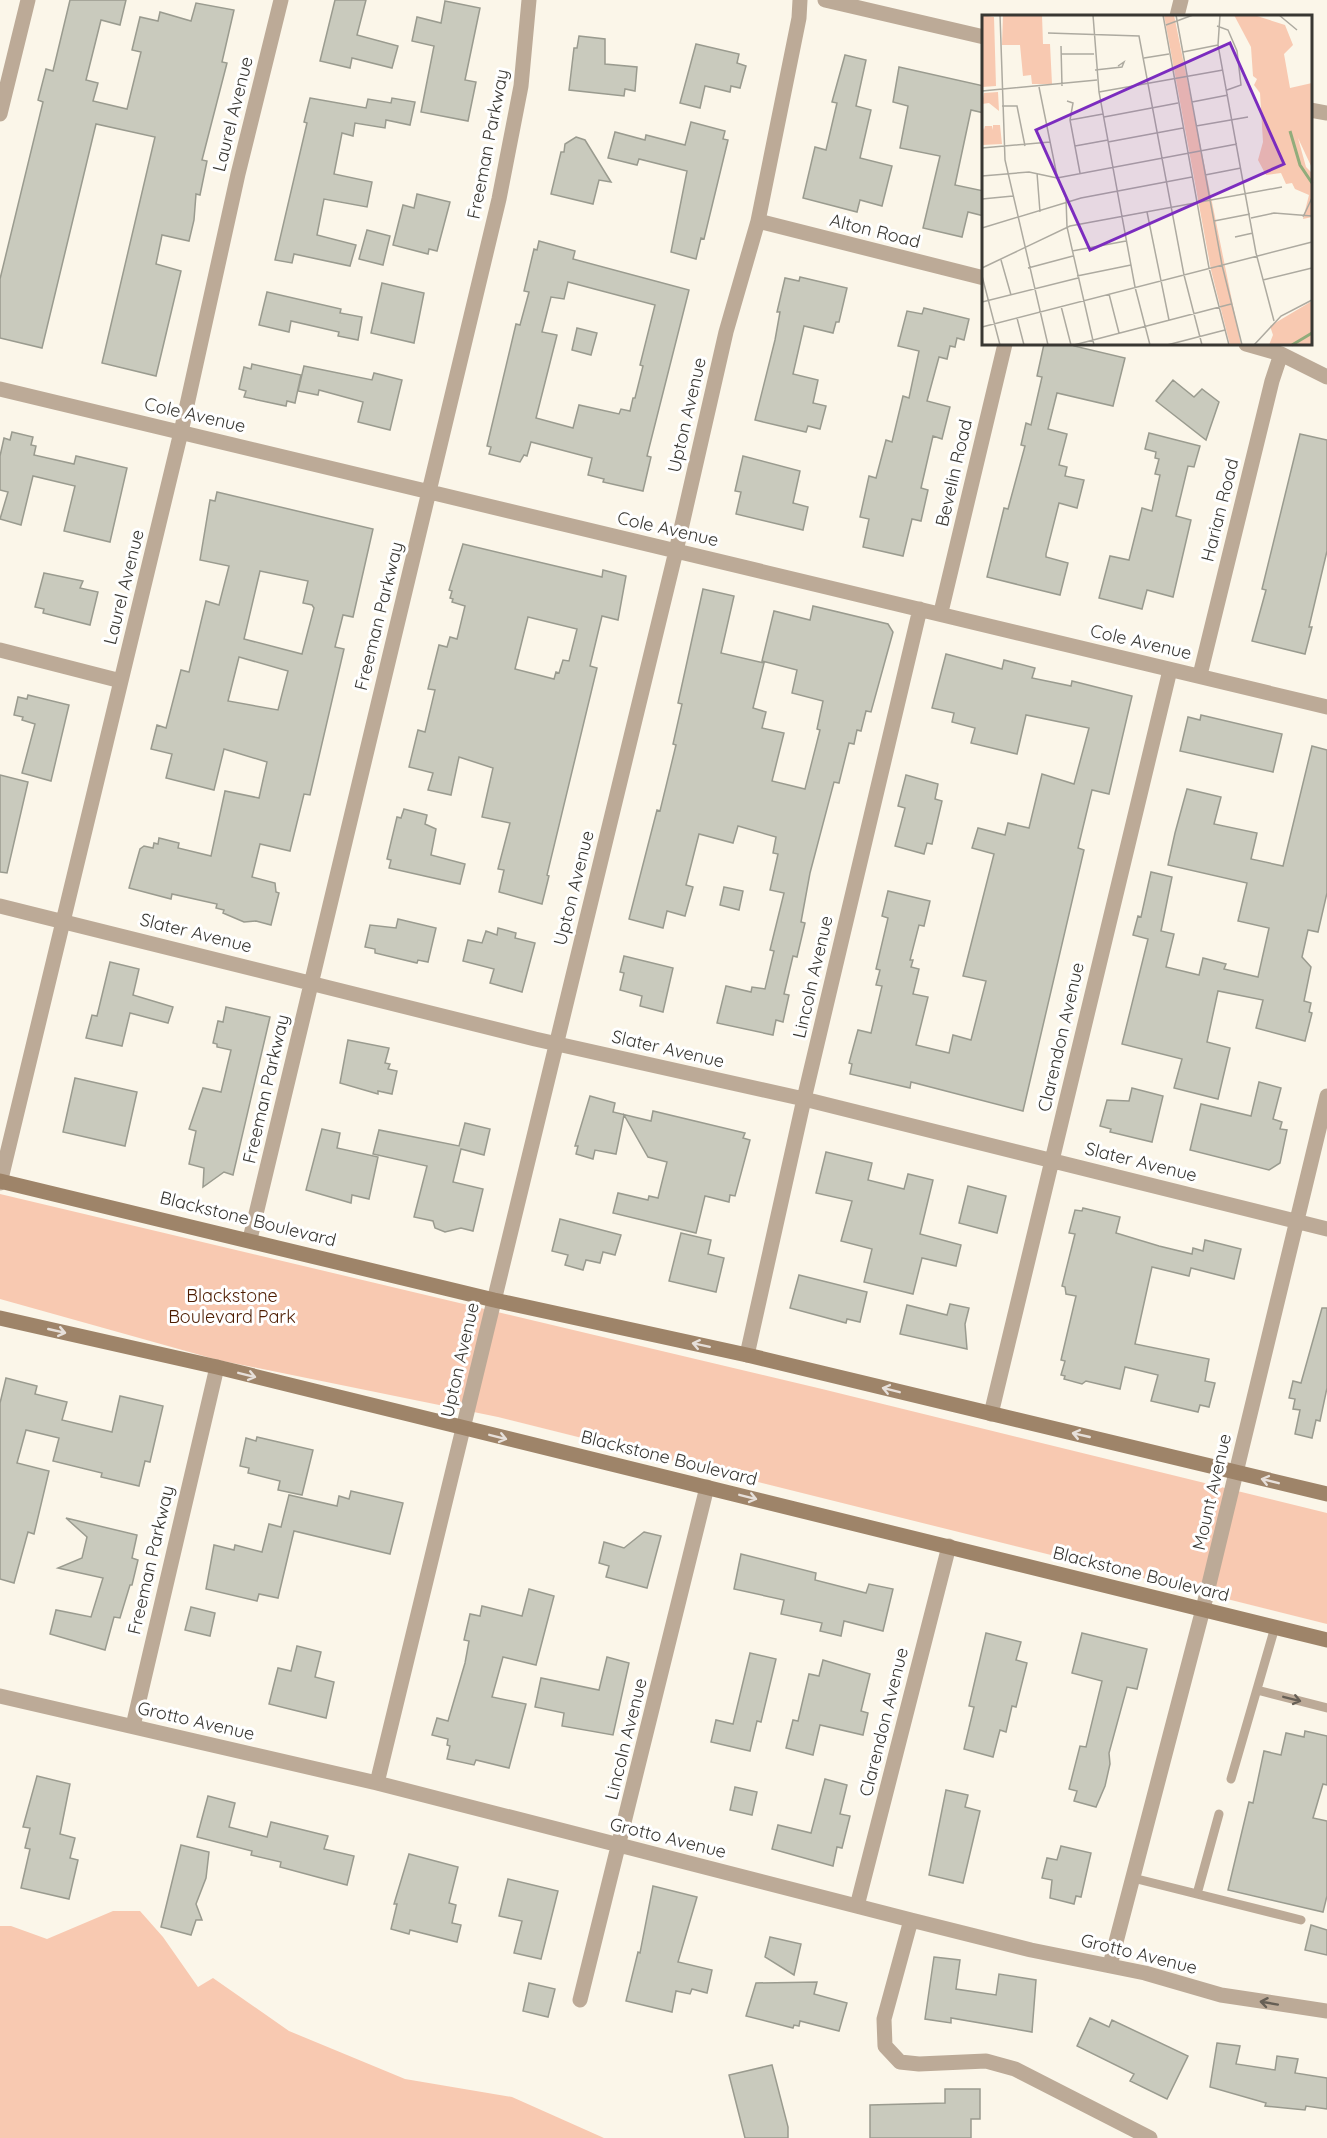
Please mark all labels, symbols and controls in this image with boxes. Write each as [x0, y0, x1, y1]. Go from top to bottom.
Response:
inset map [982, 15, 1312, 345]
street label: Laurel Avenue [207, 54, 258, 174]
street label: Freeman Parkway [462, 67, 513, 221]
street label: Alton Road [827, 208, 923, 253]
street label: Upton Avenue [662, 355, 711, 475]
street label: Cole Avenue [142, 392, 248, 437]
street label: Bevelin Road [930, 417, 977, 529]
street label: Harian Road [1196, 456, 1243, 564]
street label: Cole Avenue [615, 506, 721, 551]
street label: Laurel Avenue [98, 527, 149, 647]
street label: Freeman Parkway [349, 539, 408, 693]
street label: Cole Avenue [1088, 619, 1194, 664]
street label: Upton Avenue [548, 828, 599, 948]
street label: Slater Avenue [138, 907, 255, 958]
street label: Lincoln Avenue [787, 913, 838, 1040]
street label: Clarendon Avenue [1032, 960, 1089, 1114]
street label: Freeman Parkway [237, 1012, 294, 1166]
street label: Slater Avenue [610, 1024, 727, 1073]
street label: Slater Avenue [1083, 1136, 1200, 1187]
street label: Blackstone Boulevard [157, 1185, 339, 1252]
park label: Blackstone Boulevard Park [168, 1284, 296, 1328]
street label: Upton Avenue [435, 1300, 484, 1420]
one-way arrow [47, 1326, 66, 1338]
one-way arrow [692, 1339, 711, 1350]
one-way arrow [237, 1369, 256, 1381]
one-way arrow [882, 1383, 901, 1395]
street label: Blackstone Boulevard [578, 1424, 760, 1491]
one-way arrow [1071, 1429, 1090, 1441]
one-way arrow [488, 1431, 507, 1443]
street label: Mount Avenue [1187, 1431, 1236, 1552]
one-way arrow [1261, 1474, 1280, 1486]
street label: Freeman Parkway [122, 1483, 179, 1637]
one-way arrow [739, 1492, 758, 1504]
street label: Blackstone Boulevard [1050, 1540, 1232, 1607]
street label: Clarendon Avenue [854, 1645, 913, 1799]
street label: Lincoln Avenue [599, 1675, 652, 1802]
one-way arrow [1282, 1694, 1301, 1706]
street label: Grotto Avenue [135, 1696, 257, 1745]
street label: Grotto Avenue [607, 1812, 729, 1863]
street label: Grotto Avenue [1078, 1928, 1200, 1979]
one-way arrow [1260, 1997, 1279, 2008]

